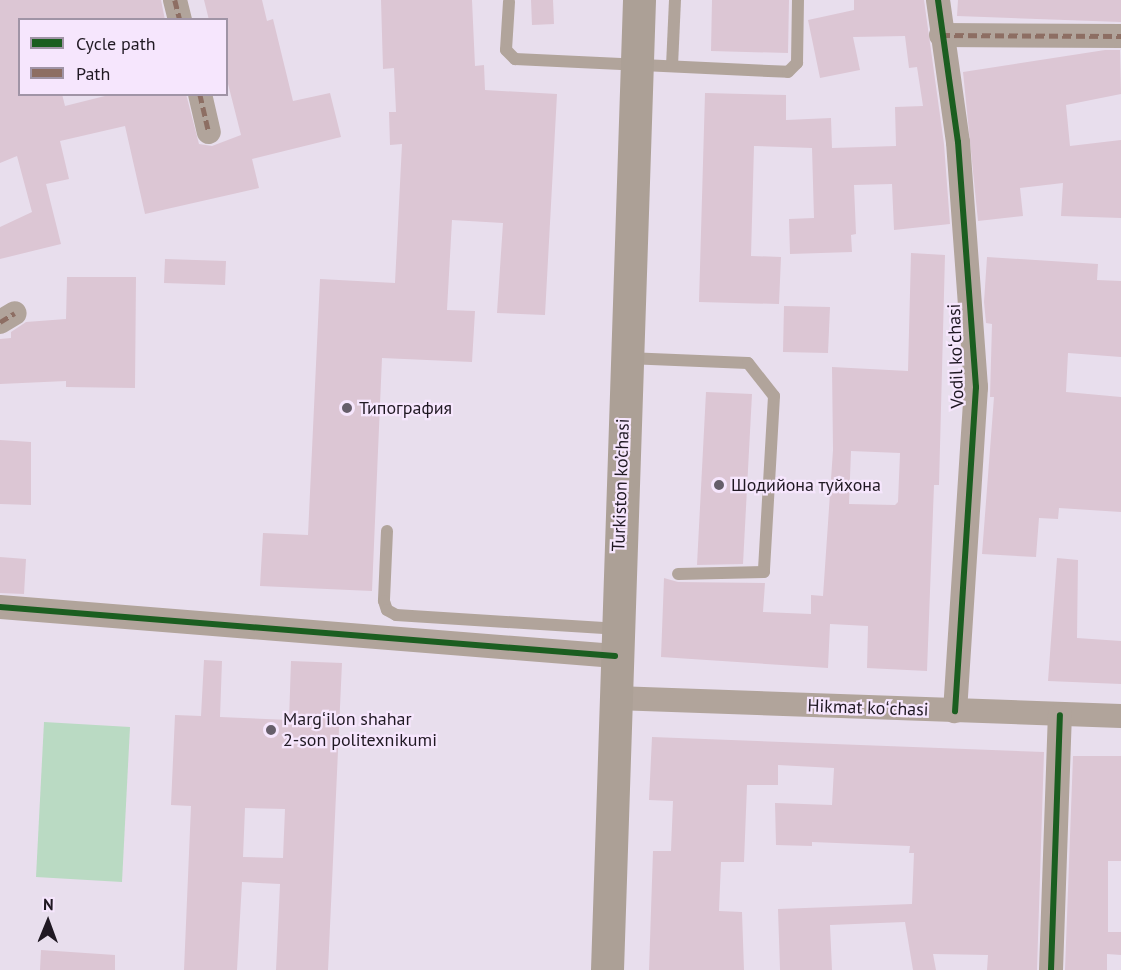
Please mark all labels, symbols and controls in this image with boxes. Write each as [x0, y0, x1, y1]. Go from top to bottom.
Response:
legend [18, 18, 228, 96]
text: Cycle path [76, 32, 156, 55]
text: Path [76, 62, 110, 85]
street label: Vodil koʻchasi [943, 303, 969, 409]
place label: Типография [359, 397, 452, 419]
marker: Типография [340, 401, 354, 415]
street label: Turkiston ko’chasi [608, 418, 634, 552]
place label: Шодийона туйхона [731, 474, 881, 496]
marker: Шодийона туйхона [712, 478, 726, 492]
street label: Hikmat koʻchasi [807, 695, 929, 721]
place label: Margʻilon shahar 2-son politexnikumi [283, 709, 437, 752]
marker: Margʻilon shahar 2-son politexnikumi [264, 723, 278, 737]
north arrow [18, 892, 78, 952]
text: N [43, 894, 54, 914]

